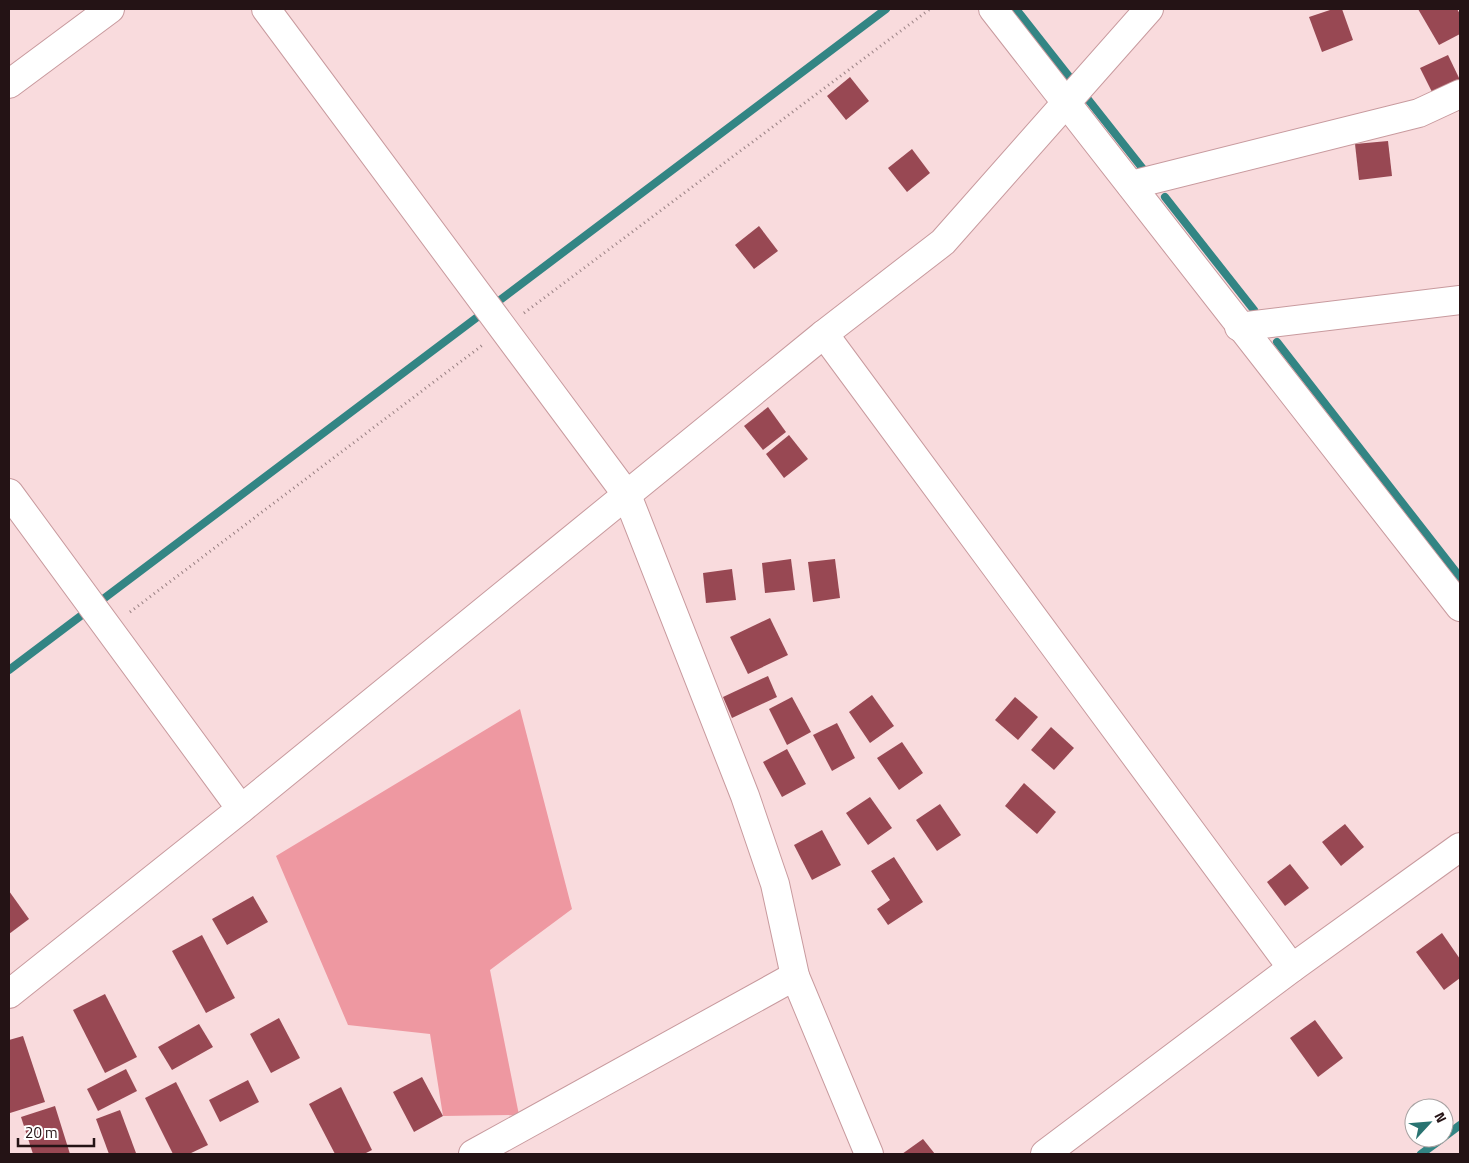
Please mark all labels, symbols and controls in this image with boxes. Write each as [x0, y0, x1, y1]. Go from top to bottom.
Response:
north arrow [1404, 1098, 1454, 1148]
text: N [1430, 1108, 1453, 1126]
scale bar [18, 1116, 94, 1148]
text: 20 m [25, 1121, 58, 1144]

